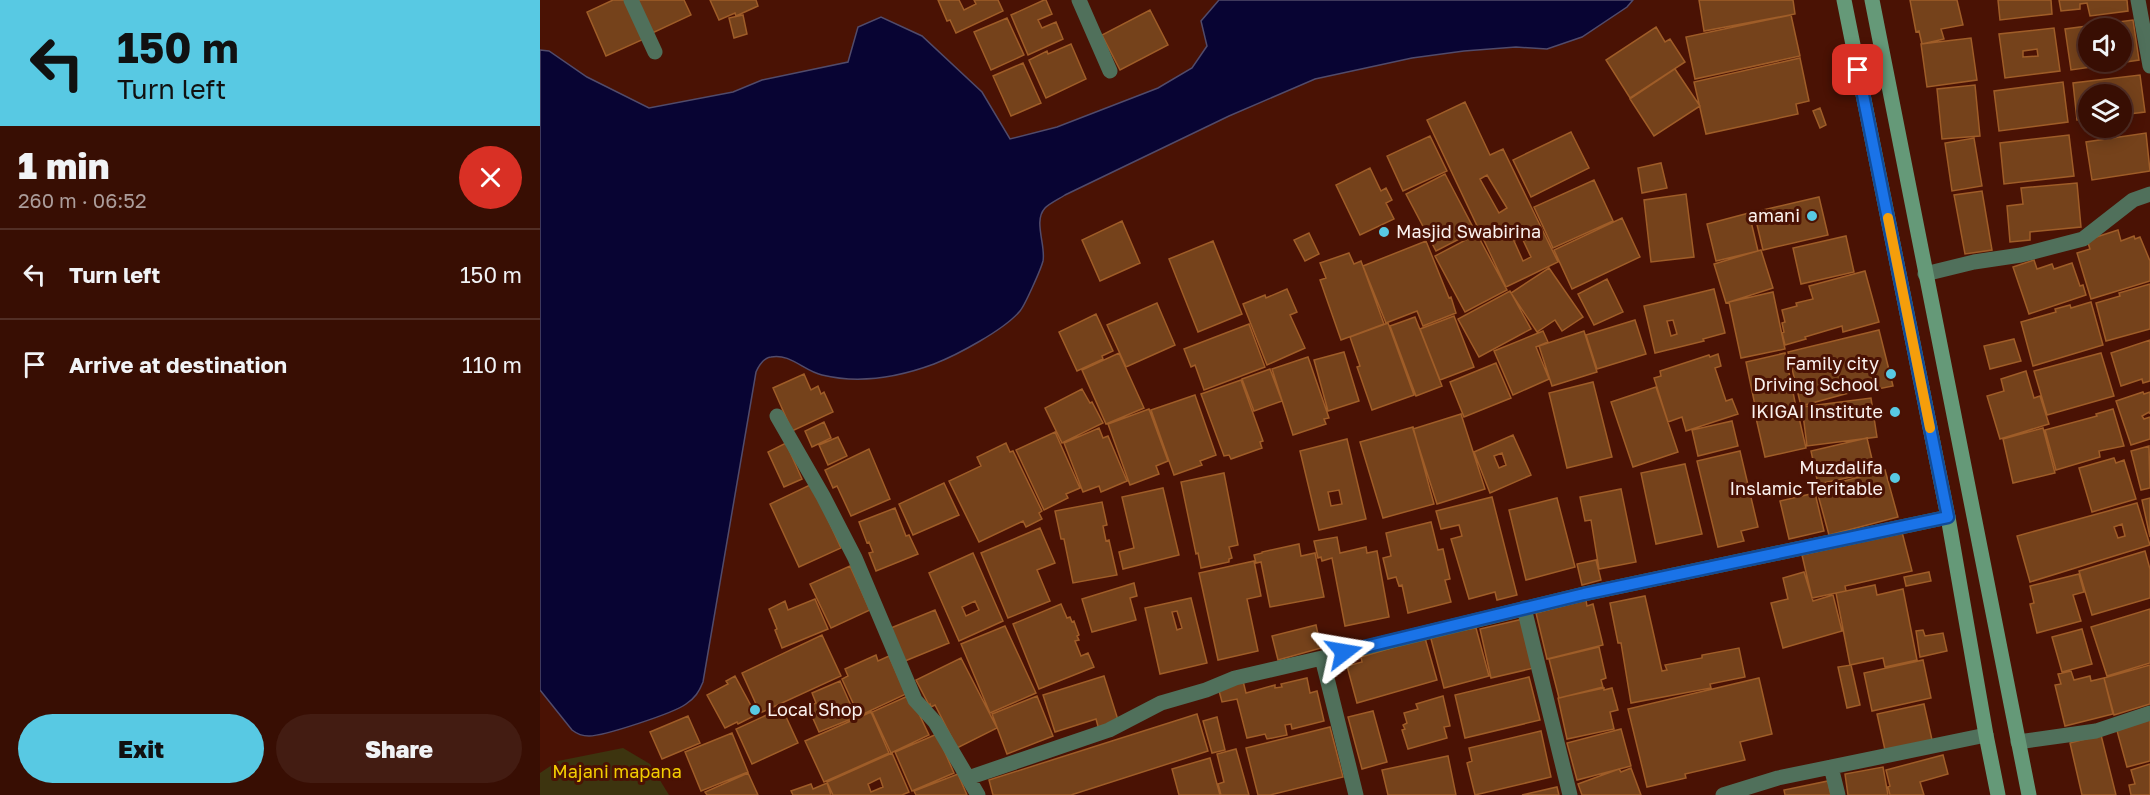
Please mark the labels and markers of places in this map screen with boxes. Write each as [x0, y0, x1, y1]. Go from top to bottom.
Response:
pin [1832, 44, 1883, 95]
place label: amani [1748, 204, 1800, 226]
marker: amani [1805, 209, 1819, 223]
place label: Masjid Swabirina [1396, 220, 1541, 242]
marker: Masjid Swabirina [1377, 225, 1391, 239]
place label: Family city Driving School [1753, 352, 1879, 395]
marker: Family city Driving School [1884, 367, 1898, 381]
place label: IKIGAI Institute [1751, 400, 1883, 422]
marker: IKIGAI Institute [1888, 405, 1902, 419]
place label: Muzdalifa Inslamic Teritable [1729, 456, 1883, 499]
marker: Muzdalifa Inslamic Teritable [1888, 471, 1902, 485]
place label: Local Shop [767, 698, 863, 720]
marker: Local Shop [748, 703, 762, 717]

